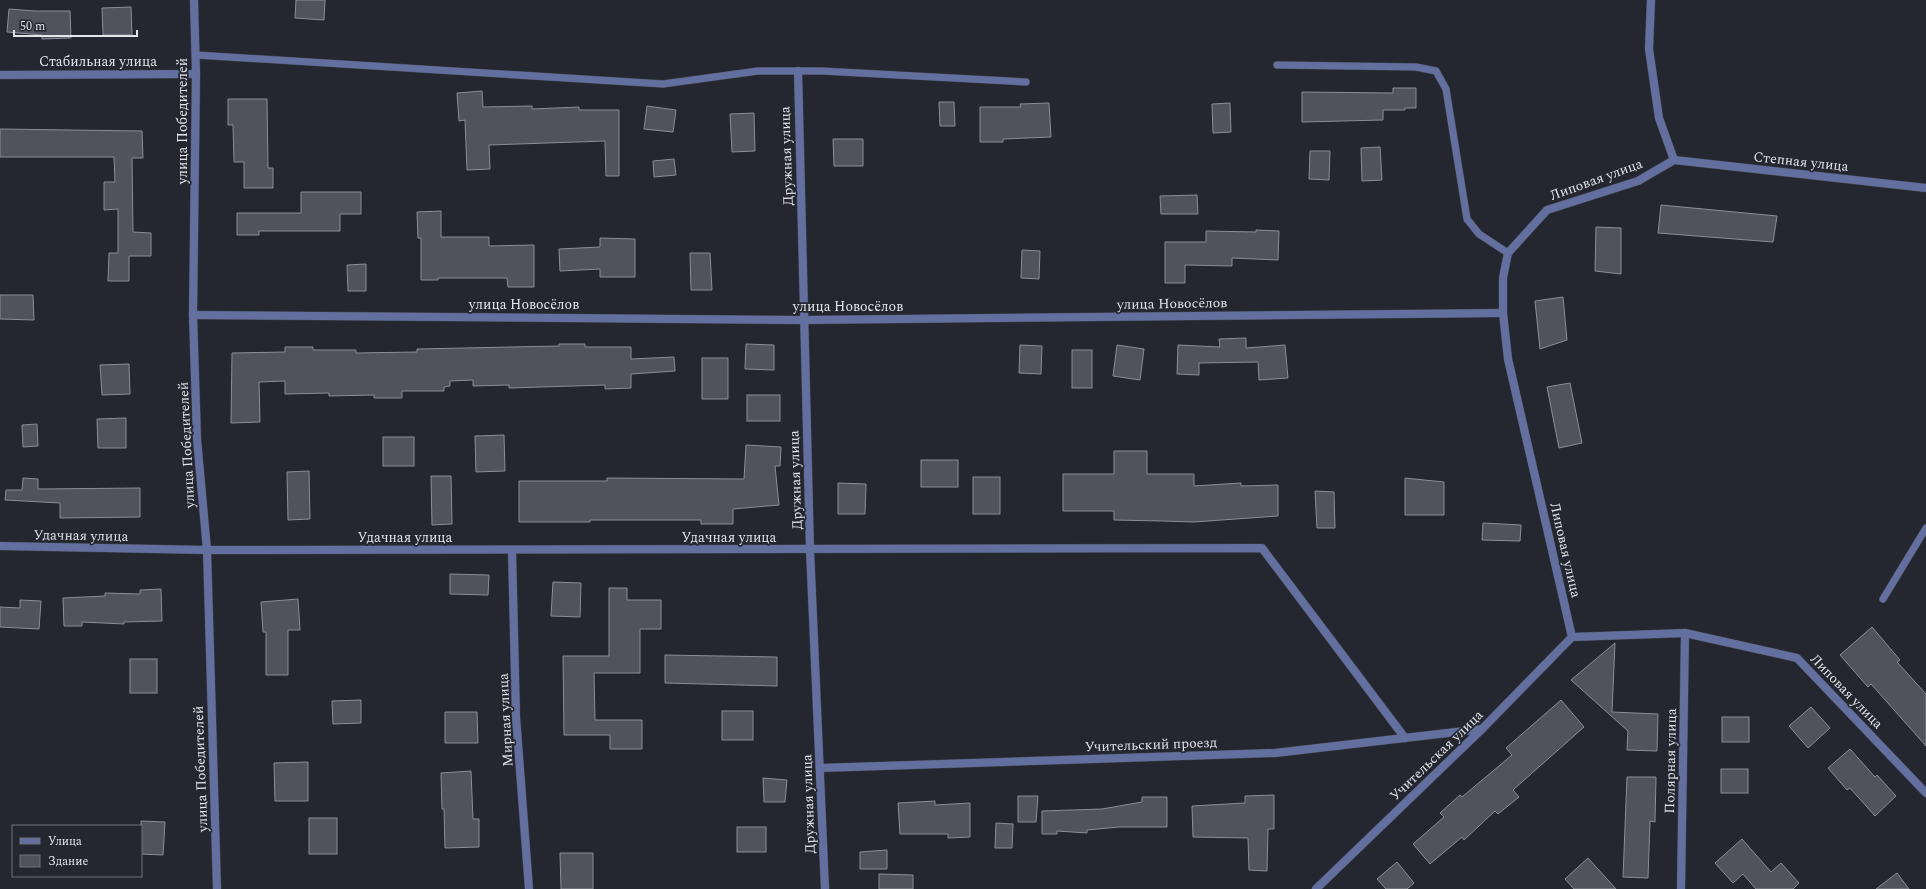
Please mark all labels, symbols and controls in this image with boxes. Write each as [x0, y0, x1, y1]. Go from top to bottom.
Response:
scale bar [14, 12, 137, 38]
text: 50 m [20, 17, 45, 36]
street label: Стабильная улица [39, 51, 157, 72]
street label: улица Победителей [172, 58, 193, 185]
street label: Дружная улица [774, 106, 799, 206]
street label: Степная улица [1752, 146, 1850, 177]
street label: Липовая улица [1547, 153, 1646, 206]
street label: улица Новосёлов [1116, 292, 1227, 315]
street label: улица Новосёлов [468, 294, 579, 315]
street label: улица Новосёлов [792, 296, 903, 317]
street label: улица Победителей [173, 381, 200, 510]
street label: Дружная улица [783, 430, 808, 530]
street label: Липовая улица [1544, 500, 1587, 600]
street label: Удачная улица [33, 524, 129, 547]
street label: Удачная улица [358, 527, 453, 548]
street label: Удачная улица [682, 527, 777, 548]
street label: Липовая улица [1805, 649, 1888, 734]
street label: Мирная улица [493, 673, 518, 767]
street label: улица Победителей [188, 705, 213, 834]
street label: Учительская улица [1385, 705, 1488, 806]
street label: Полярная улица [1659, 708, 1682, 814]
street label: Учительский проезд [1085, 732, 1218, 757]
street label: Дружная улица [796, 754, 821, 854]
legend [12, 825, 142, 877]
text: Улица [48, 832, 82, 851]
text: Здание [48, 852, 88, 871]

